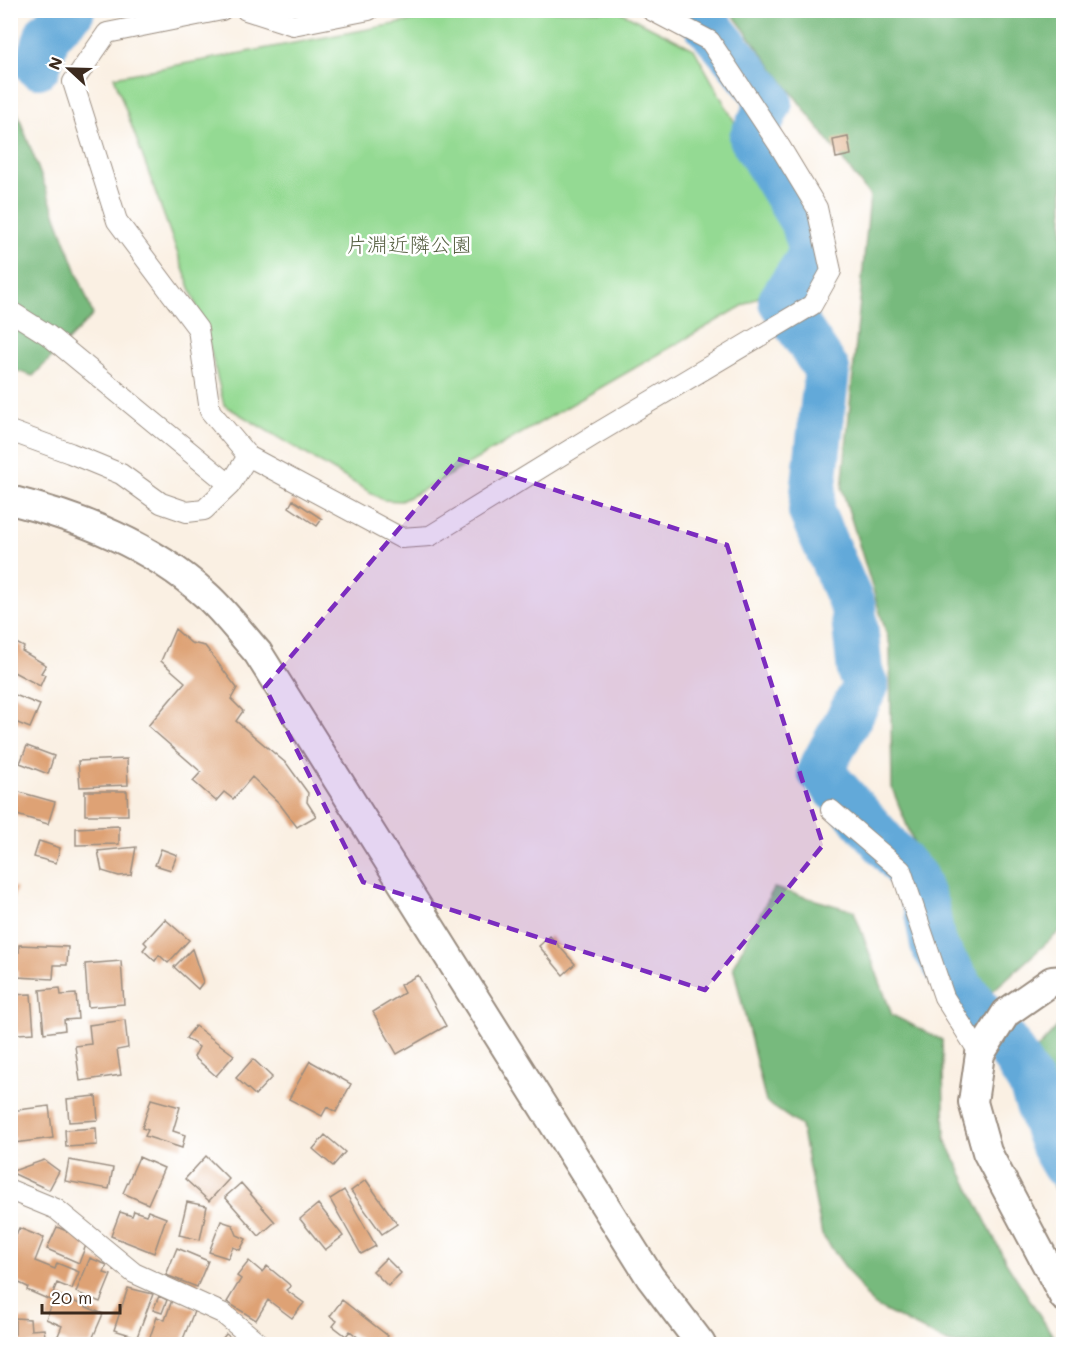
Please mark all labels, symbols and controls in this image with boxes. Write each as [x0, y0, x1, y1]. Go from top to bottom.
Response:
north arrow [39, 39, 99, 99]
text: N [43, 54, 67, 73]
park label: 片淵近隣公園 [346, 230, 472, 257]
scale bar [42, 1277, 120, 1315]
text: 20 m [51, 1285, 92, 1309]

